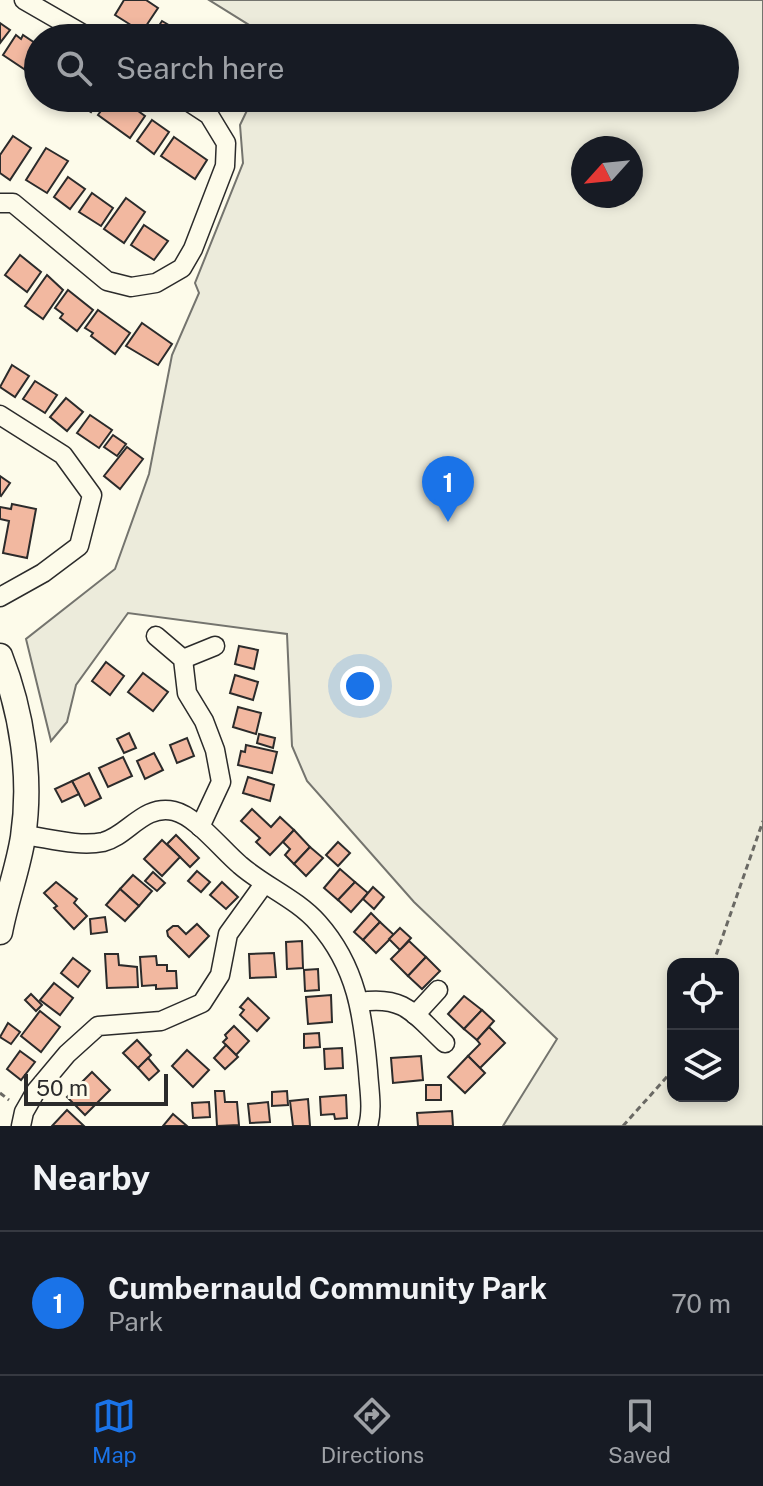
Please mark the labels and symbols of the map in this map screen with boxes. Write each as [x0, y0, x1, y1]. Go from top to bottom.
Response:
north arrow [571, 136, 643, 208]
pin: 1 [422, 456, 474, 522]
your location [340, 666, 380, 706]
scale bar [24, 1070, 168, 1106]

